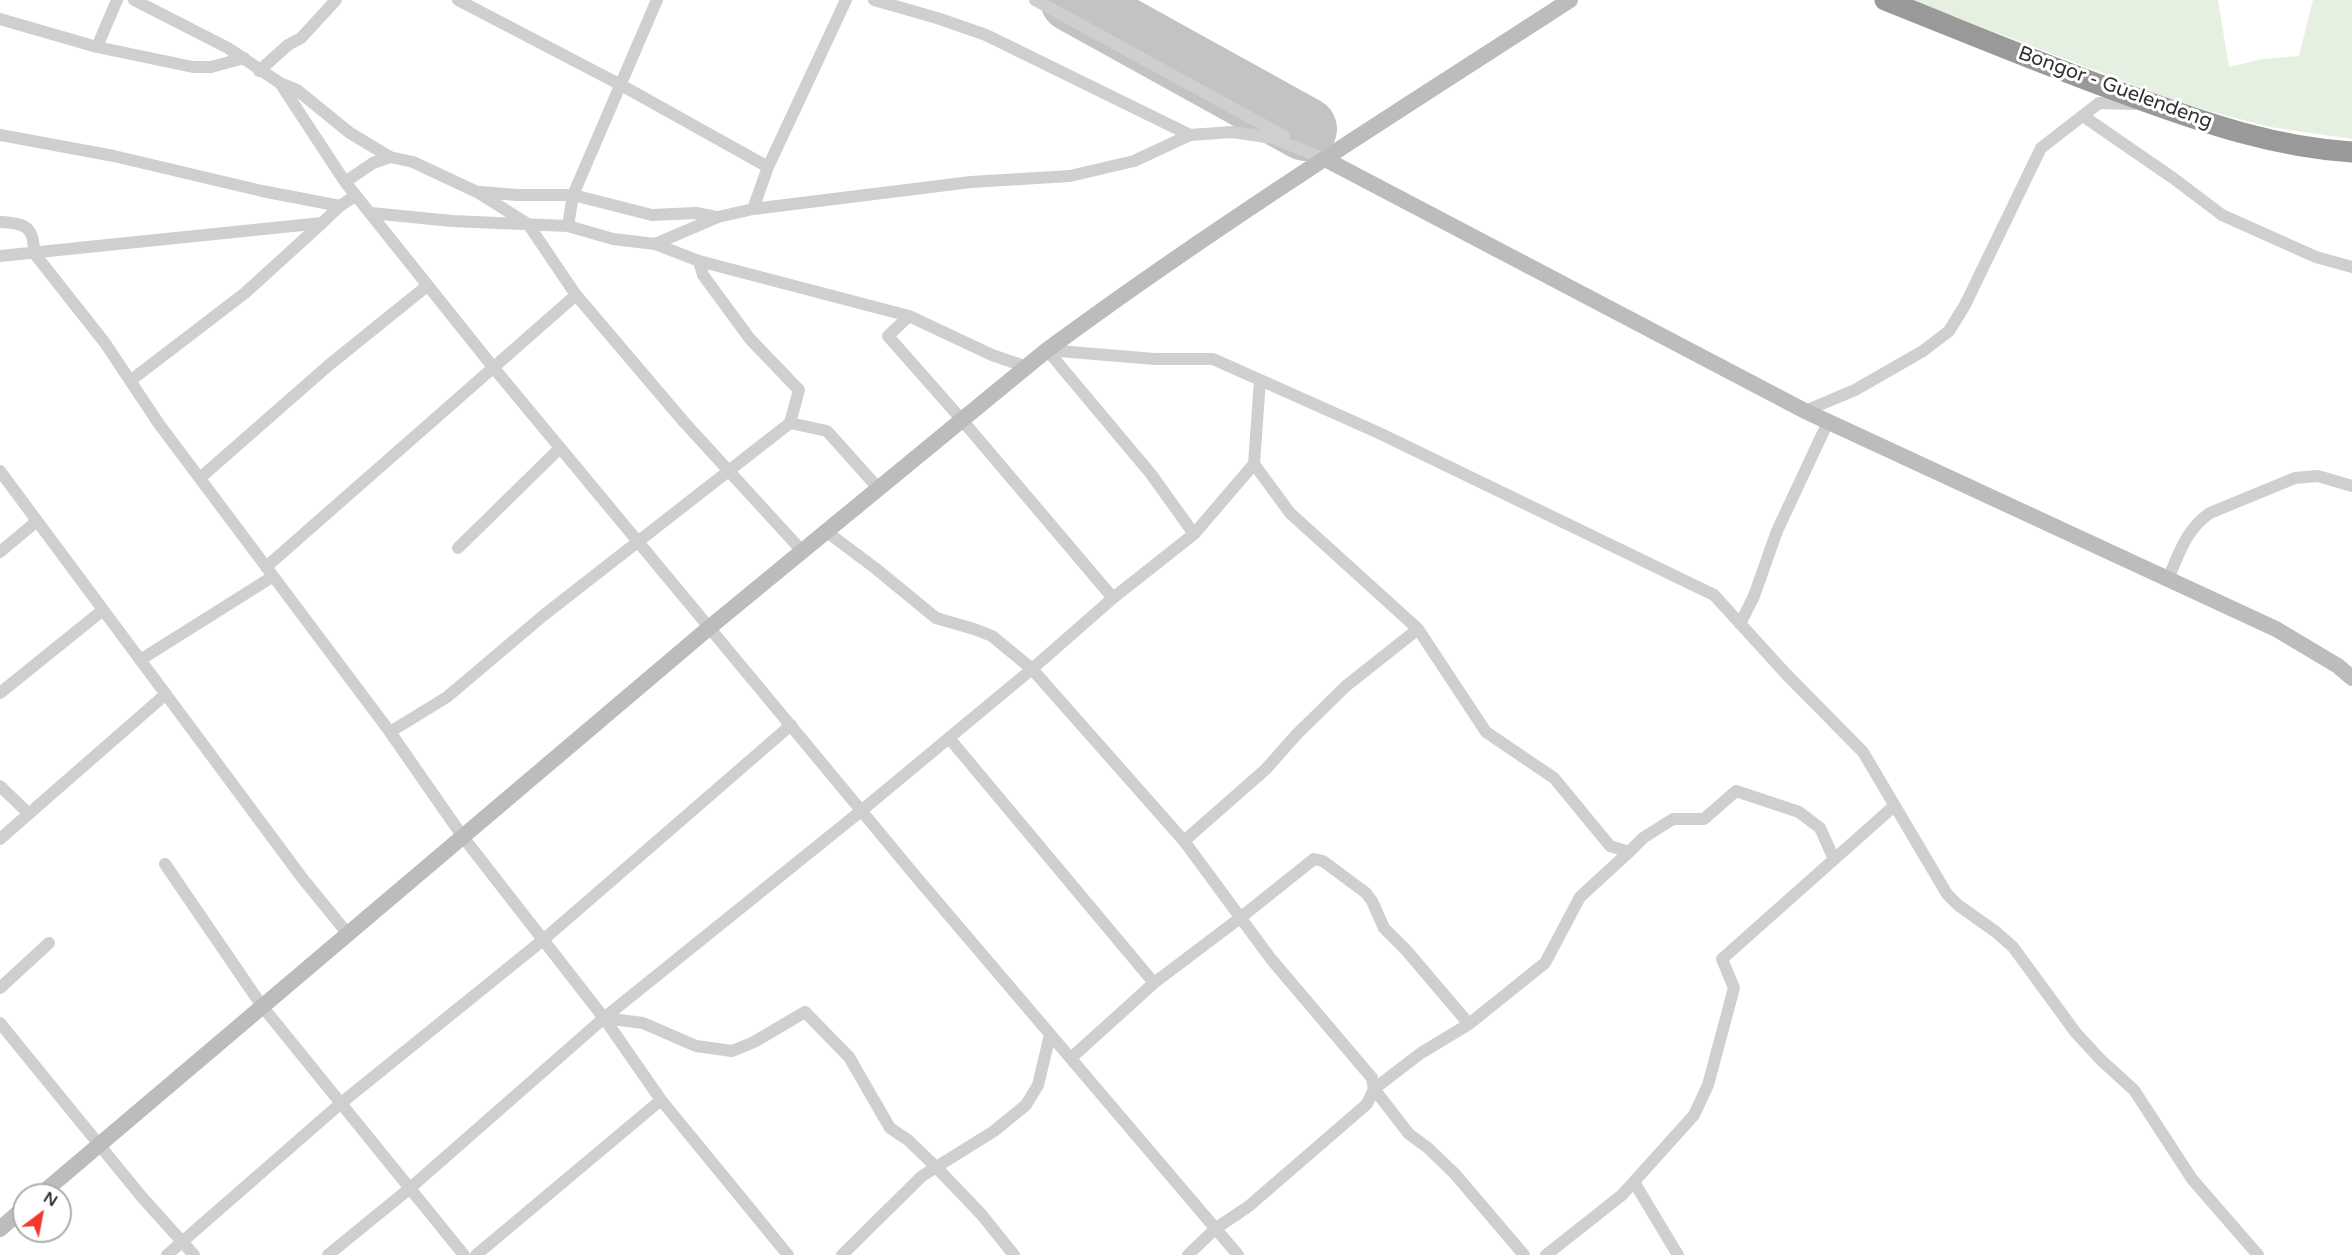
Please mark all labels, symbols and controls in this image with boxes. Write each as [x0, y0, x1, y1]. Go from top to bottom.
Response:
street label: Bongor - Guelendeng [2015, 42, 2215, 134]
north arrow [12, 1183, 72, 1243]
text: N [40, 1188, 61, 1211]

